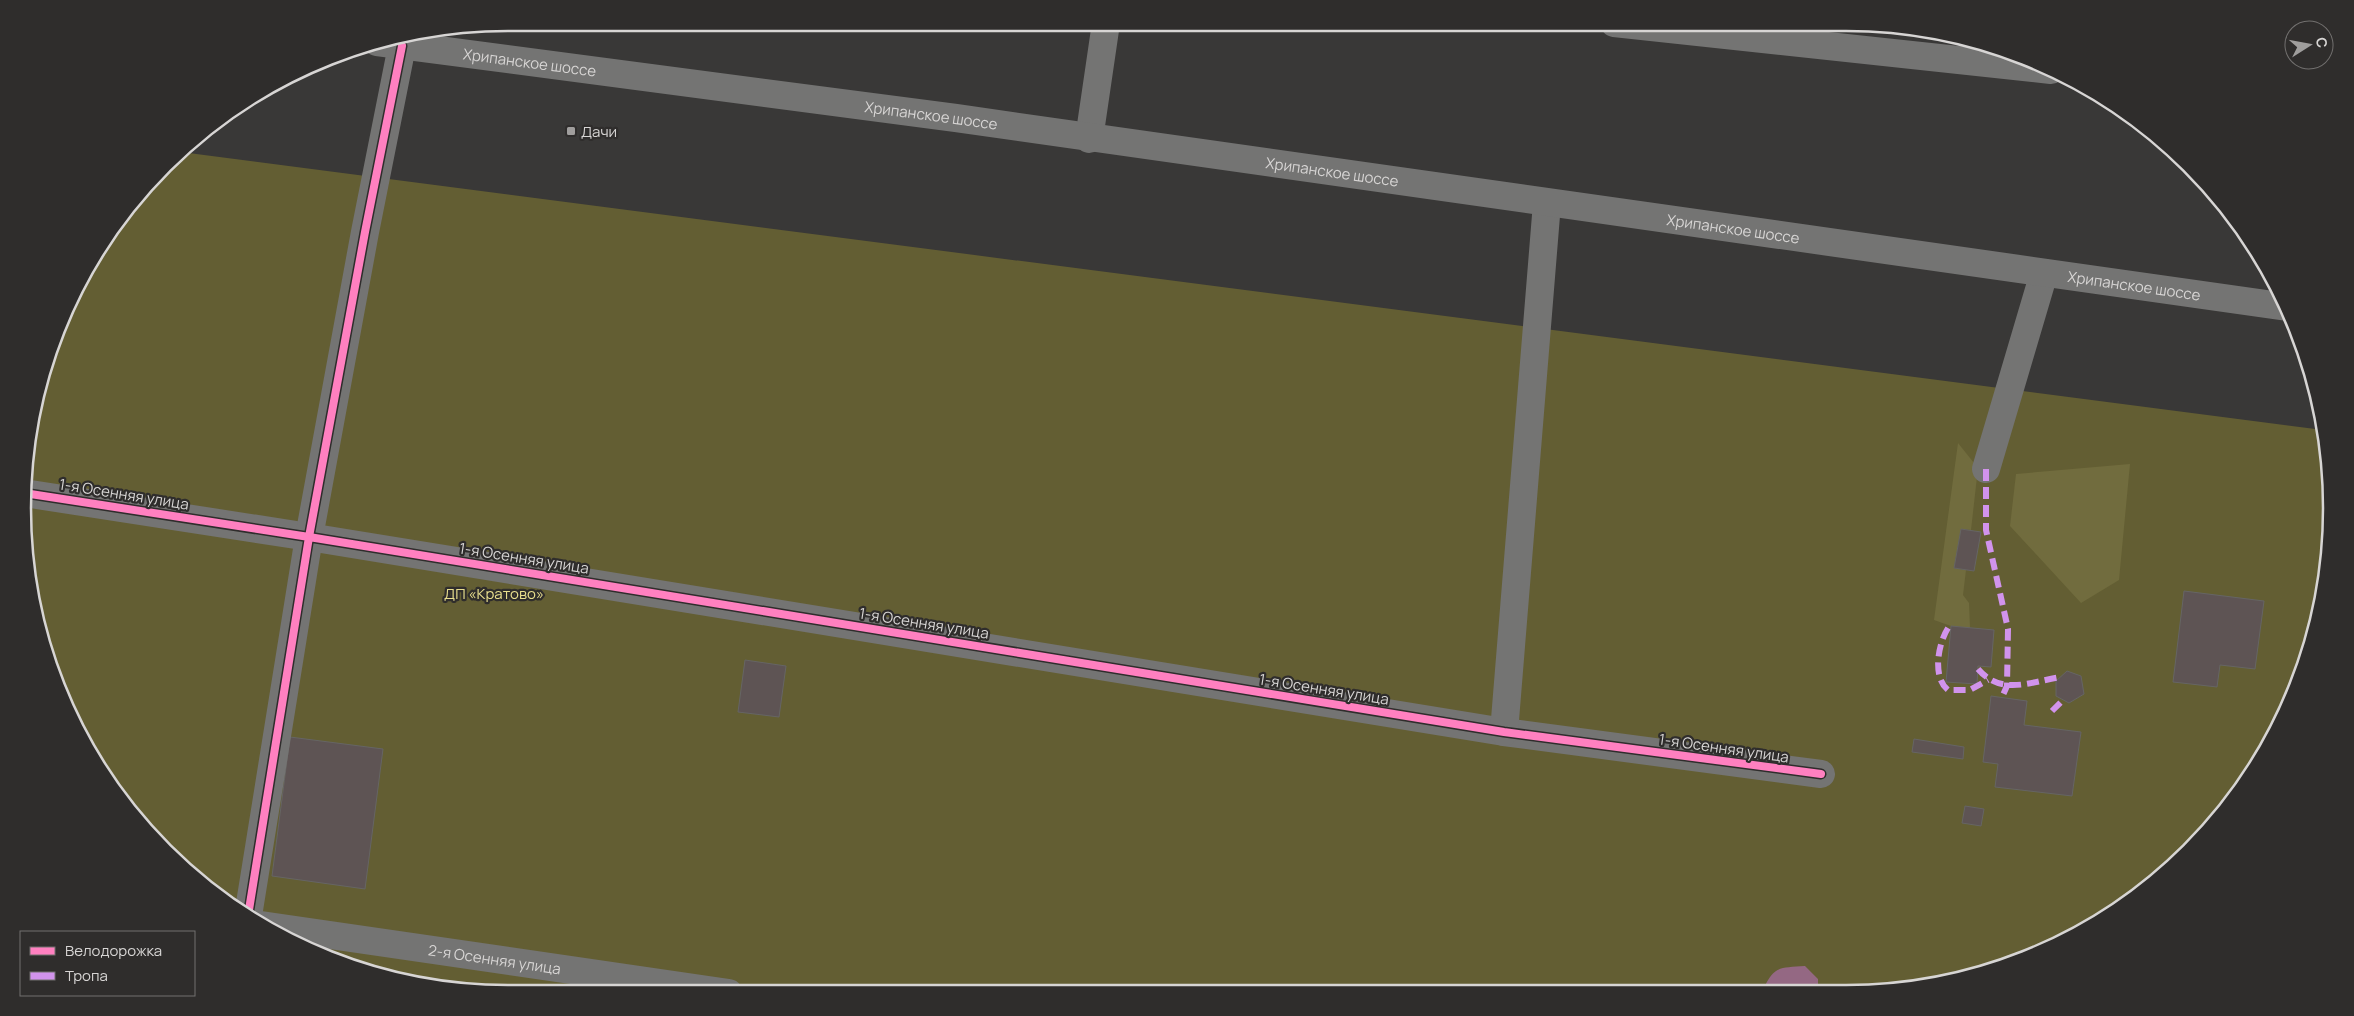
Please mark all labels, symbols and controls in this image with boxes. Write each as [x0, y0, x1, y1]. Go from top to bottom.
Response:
north arrow [2284, 20, 2334, 70]
text: С [2312, 36, 2333, 49]
street label: Хрипанское шоссе [462, 43, 598, 81]
street label: Хрипанское шоссе [863, 96, 999, 134]
place label: Дачи [581, 121, 617, 142]
marker: Дачи [565, 125, 577, 137]
street label: Хрипанское шоссе [1264, 152, 1400, 191]
street label: Хрипанское шоссе [1665, 209, 1801, 248]
street label: Хрипанское шоссе [2066, 265, 2202, 305]
street label: 1-я Осенняя улица [58, 473, 190, 515]
street label: 1-я Осенняя улица [458, 537, 590, 579]
park label: ДП «Кратово» [444, 583, 544, 604]
street label: 1-я Осенняя улица [858, 602, 990, 644]
street label: 1-я Осенняя улица [1258, 668, 1390, 710]
street label: 1-я Осенняя улица [1658, 728, 1790, 768]
legend [20, 931, 195, 996]
street label: 2-я Осенняя улица [427, 939, 562, 979]
text: Велодорожка [65, 940, 162, 961]
text: Тропа [65, 965, 108, 986]

